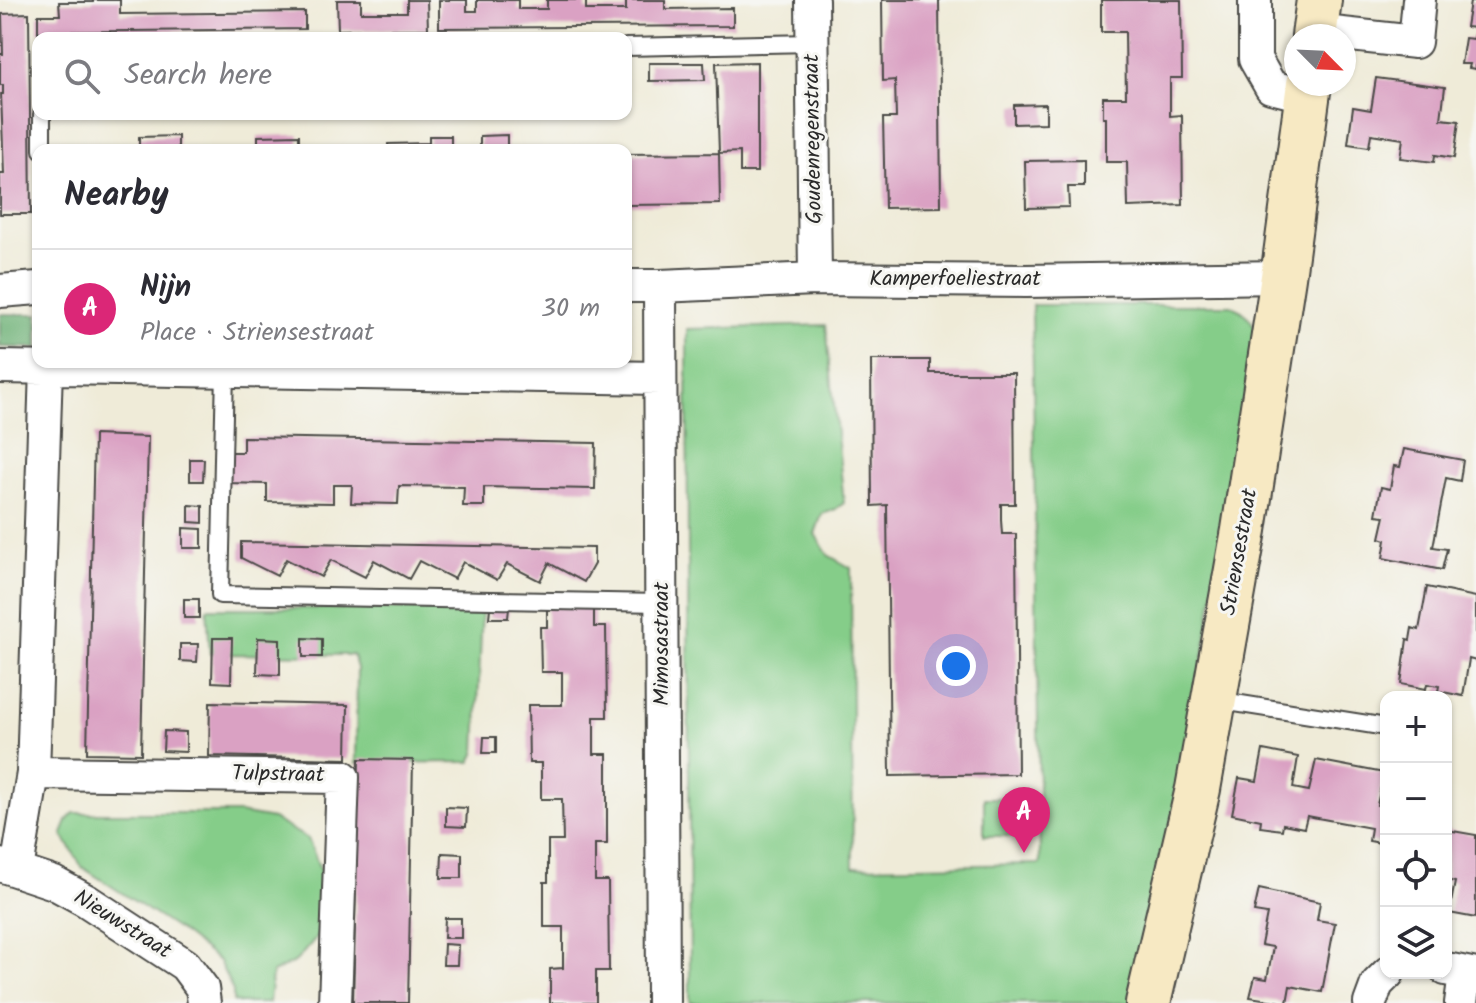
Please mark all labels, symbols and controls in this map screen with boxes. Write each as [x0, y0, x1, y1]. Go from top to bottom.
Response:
north arrow [1284, 24, 1356, 96]
search box [32, 32, 632, 120]
text: Search here [124, 52, 272, 100]
street label: Goudenregenstraat [795, 53, 833, 224]
icon: search [60, 54, 104, 98]
text: Nearby [64, 169, 169, 223]
street label: Kamperfoeliestraat [869, 262, 1041, 297]
text: Nijn [140, 264, 191, 312]
text: A [82, 288, 98, 330]
text: 30 m [541, 288, 600, 330]
text: Place · Striensestraat [140, 312, 374, 354]
street label: Striensestraat [1212, 485, 1268, 618]
street label: Mimosastraat [645, 581, 680, 706]
your location [936, 646, 976, 686]
map controls [1380, 691, 1452, 979]
button: + [1380, 691, 1452, 763]
street label: Tulpstraat [231, 757, 325, 793]
button: − [1380, 763, 1452, 835]
pin: A [998, 787, 1050, 853]
button: locate [1380, 835, 1452, 907]
street label: Nieuwstraat [66, 881, 178, 969]
button: layers [1380, 907, 1452, 979]

